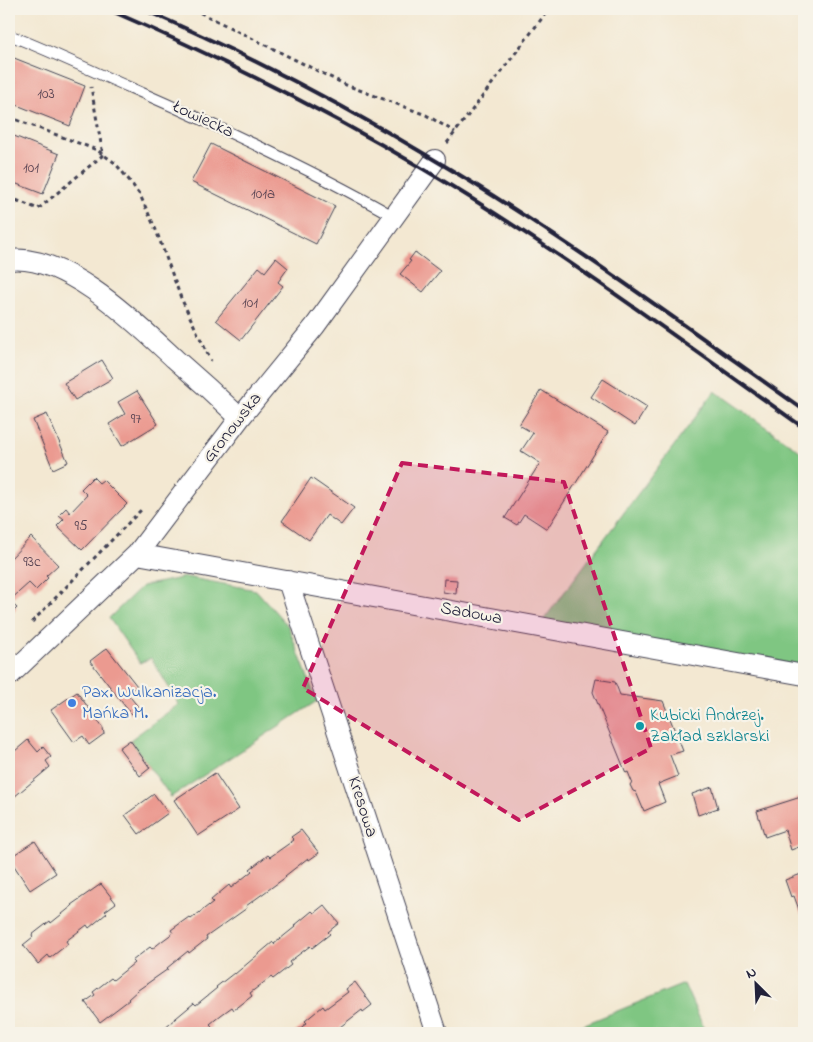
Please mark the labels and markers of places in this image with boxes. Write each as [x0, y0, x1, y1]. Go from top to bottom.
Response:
place label: Pax. Wulkanizacja. Mańka M. [82, 680, 217, 727]
marker: Pax. Wulkanizacja. Mańka M. [66, 697, 78, 709]
place label: Kubicki Andrzej. Zakład szklarski [650, 703, 769, 750]
marker: Kubicki Andrzej. Zakład szklarski [634, 720, 646, 732]

